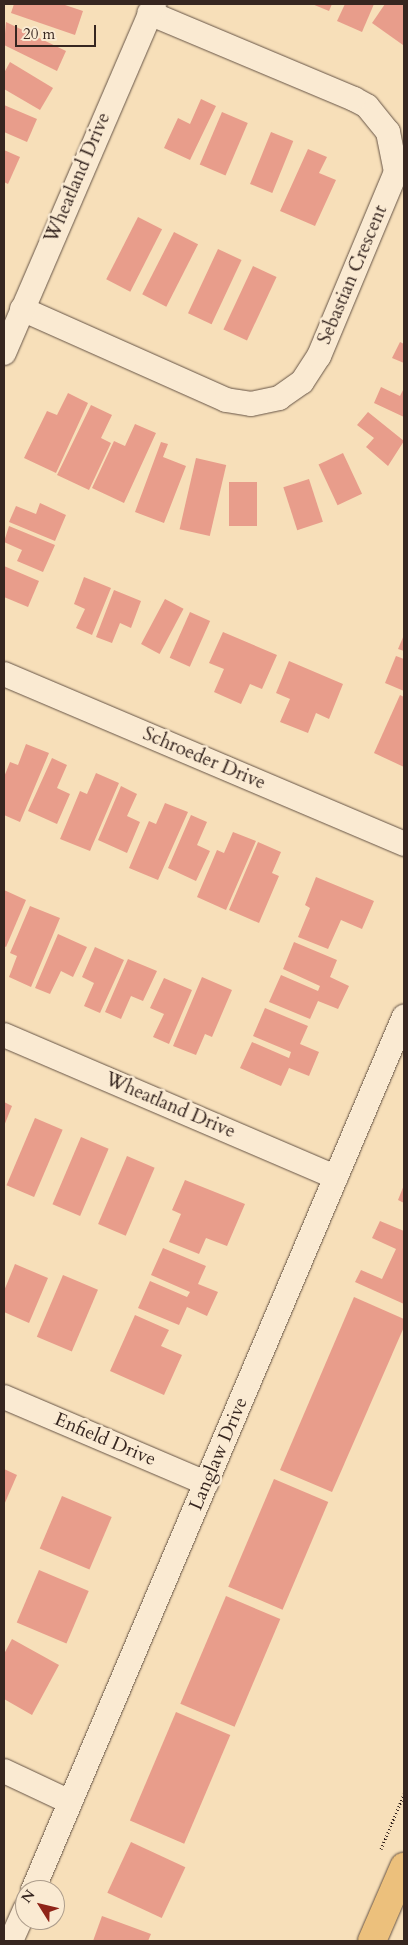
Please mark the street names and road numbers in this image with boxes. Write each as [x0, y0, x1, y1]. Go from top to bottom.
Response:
street label: Wheatland Drive [40, 109, 116, 247]
street label: Sebastian Crescent [313, 202, 393, 348]
street label: Schroeder Drive [139, 723, 269, 795]
street label: Wheatland Drive [101, 1068, 239, 1144]
street label: Langlaw Drive [185, 1394, 253, 1514]
street label: Enfield Drive [51, 1408, 159, 1472]

